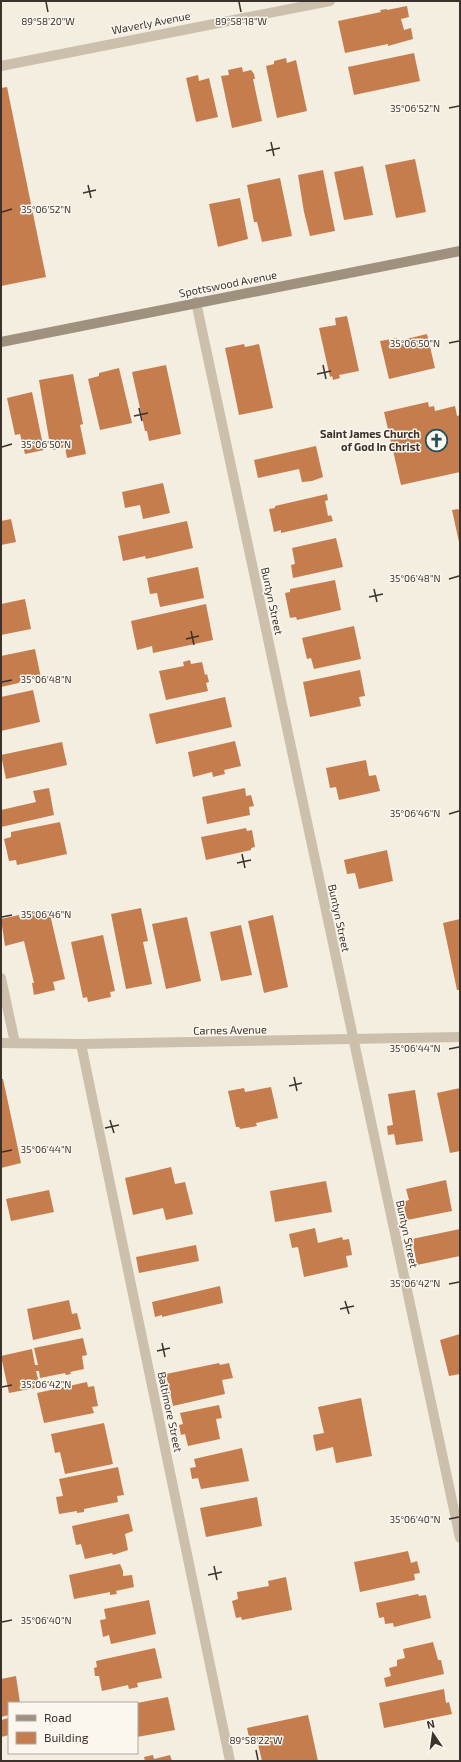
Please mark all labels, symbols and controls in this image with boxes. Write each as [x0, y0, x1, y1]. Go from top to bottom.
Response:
street label: Waverly Avenue [110, 8, 192, 37]
text: 89°58'20"W [21, 15, 75, 27]
text: 89°58'18"W [215, 15, 268, 27]
text: 35°06'52"N [390, 102, 440, 114]
text: 35°06'52"N [21, 203, 71, 215]
street label: Spottswood Avenue [178, 268, 278, 299]
text: 35°06'50"N [390, 337, 440, 349]
place label: Saint James Church of God In Christ [320, 427, 420, 453]
church icon: Saint James Church of God In Christ [423, 427, 449, 453]
text: 35°06'50"N [21, 438, 71, 450]
street label: Buntyn Street [259, 566, 286, 636]
text: 35°06'48"N [390, 572, 441, 584]
text: 35°06'48"N [21, 673, 72, 685]
text: 35°06'46"N [390, 807, 440, 819]
street label: Buntyn Street [326, 883, 353, 953]
text: 35°06'46"N [21, 908, 71, 920]
street label: Carnes Avenue [193, 1022, 267, 1037]
text: 35°06'44"N [389, 1042, 441, 1054]
text: 35°06'44"N [20, 1143, 72, 1155]
street label: Buntyn Street [394, 1199, 421, 1269]
text: 35°06'42"N [390, 1277, 440, 1289]
street label: Baltimore Street [156, 1370, 185, 1453]
text: 35°06'42"N [21, 1378, 71, 1390]
text: 35°06'40"N [390, 1513, 440, 1525]
text: 35°06'40"N [21, 1614, 71, 1626]
legend [8, 1702, 138, 1754]
text: Road [44, 1710, 72, 1724]
north arrow [413, 1714, 453, 1754]
text: N [425, 1717, 436, 1731]
text: Building [44, 1730, 89, 1744]
text: 89°58'22"W [229, 1734, 283, 1746]

